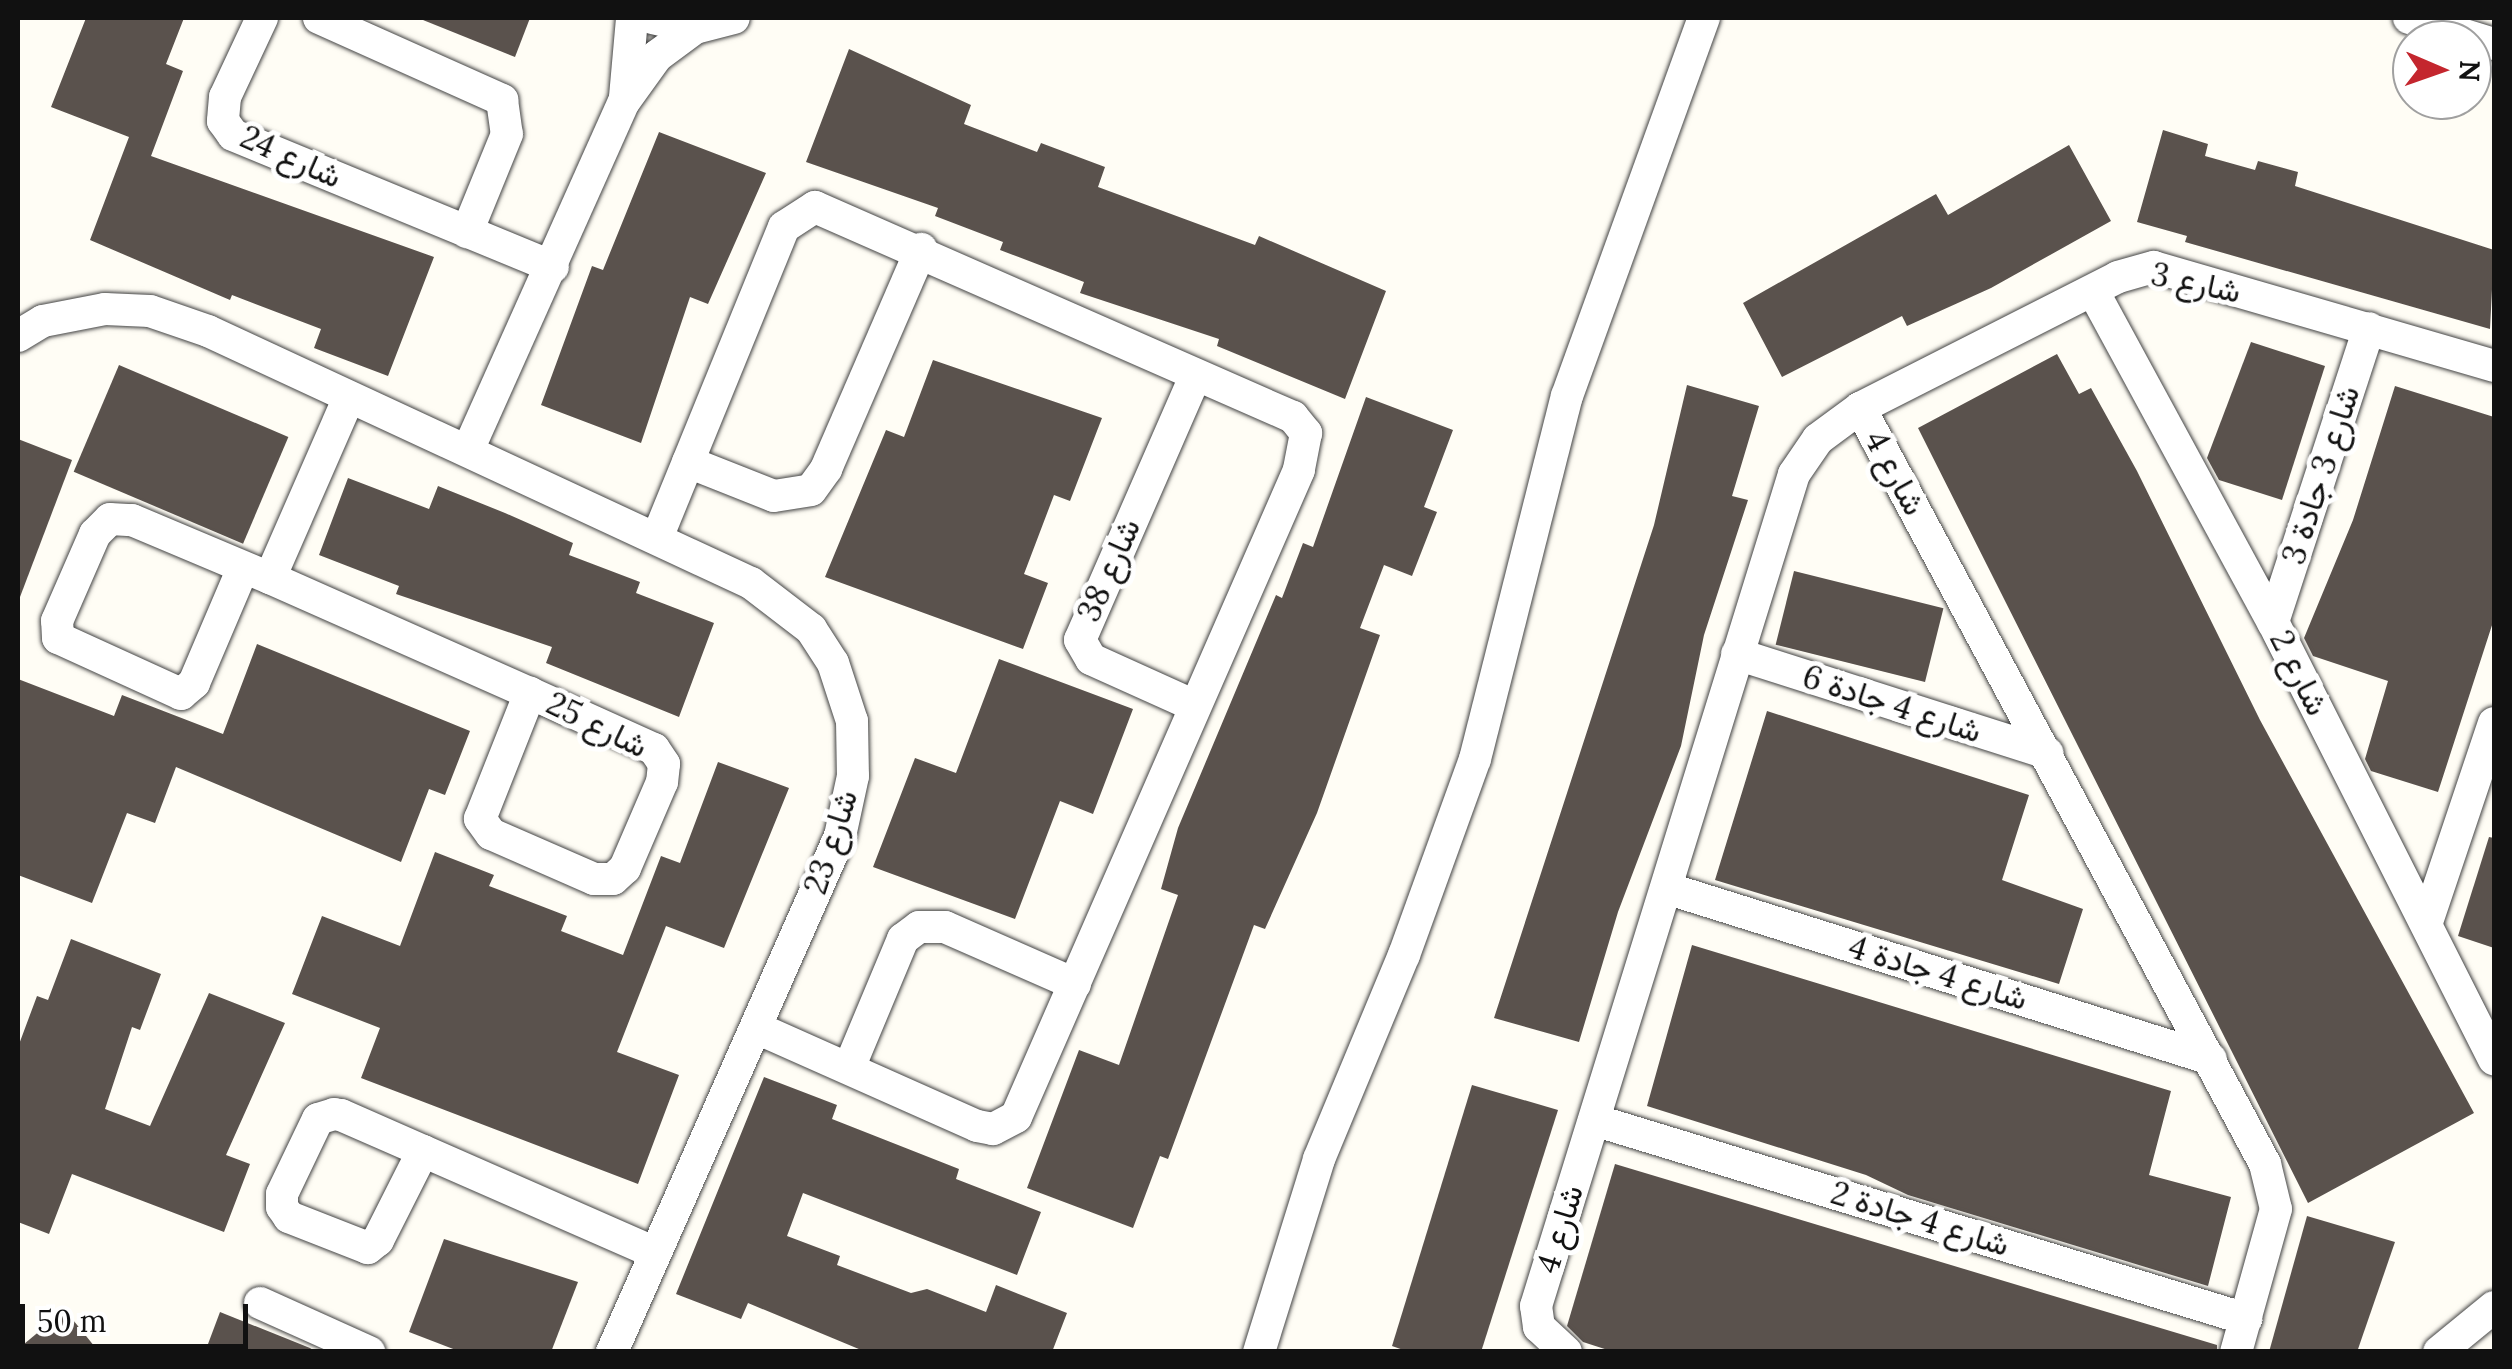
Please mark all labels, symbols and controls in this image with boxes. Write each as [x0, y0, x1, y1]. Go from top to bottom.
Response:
north arrow [2392, 20, 2492, 120]
text: N [2452, 60, 2488, 82]
street label: شارع 24 [234, 118, 348, 196]
street label: شارع 3 [2148, 255, 2244, 311]
street label: شارع 3 جادة 3 [2274, 381, 2368, 569]
street label: شارع 4 [1856, 424, 1934, 522]
street label: شارع 38 [1069, 513, 1149, 627]
street label: شارع 2 [2261, 624, 2337, 722]
street label: شارع 4 جادة 6 [1798, 657, 1986, 751]
street label: شارع 25 [540, 684, 654, 766]
street label: شارع 23 [796, 785, 866, 899]
street label: شارع 4 جادة 4 [1844, 928, 2032, 1018]
street label: شارع 4 جادة 2 [1826, 1174, 2014, 1264]
street label: شارع 4 [1528, 1180, 1592, 1278]
scale bar [25, 1284, 252, 1346]
text: 50 m [37, 1302, 107, 1340]

